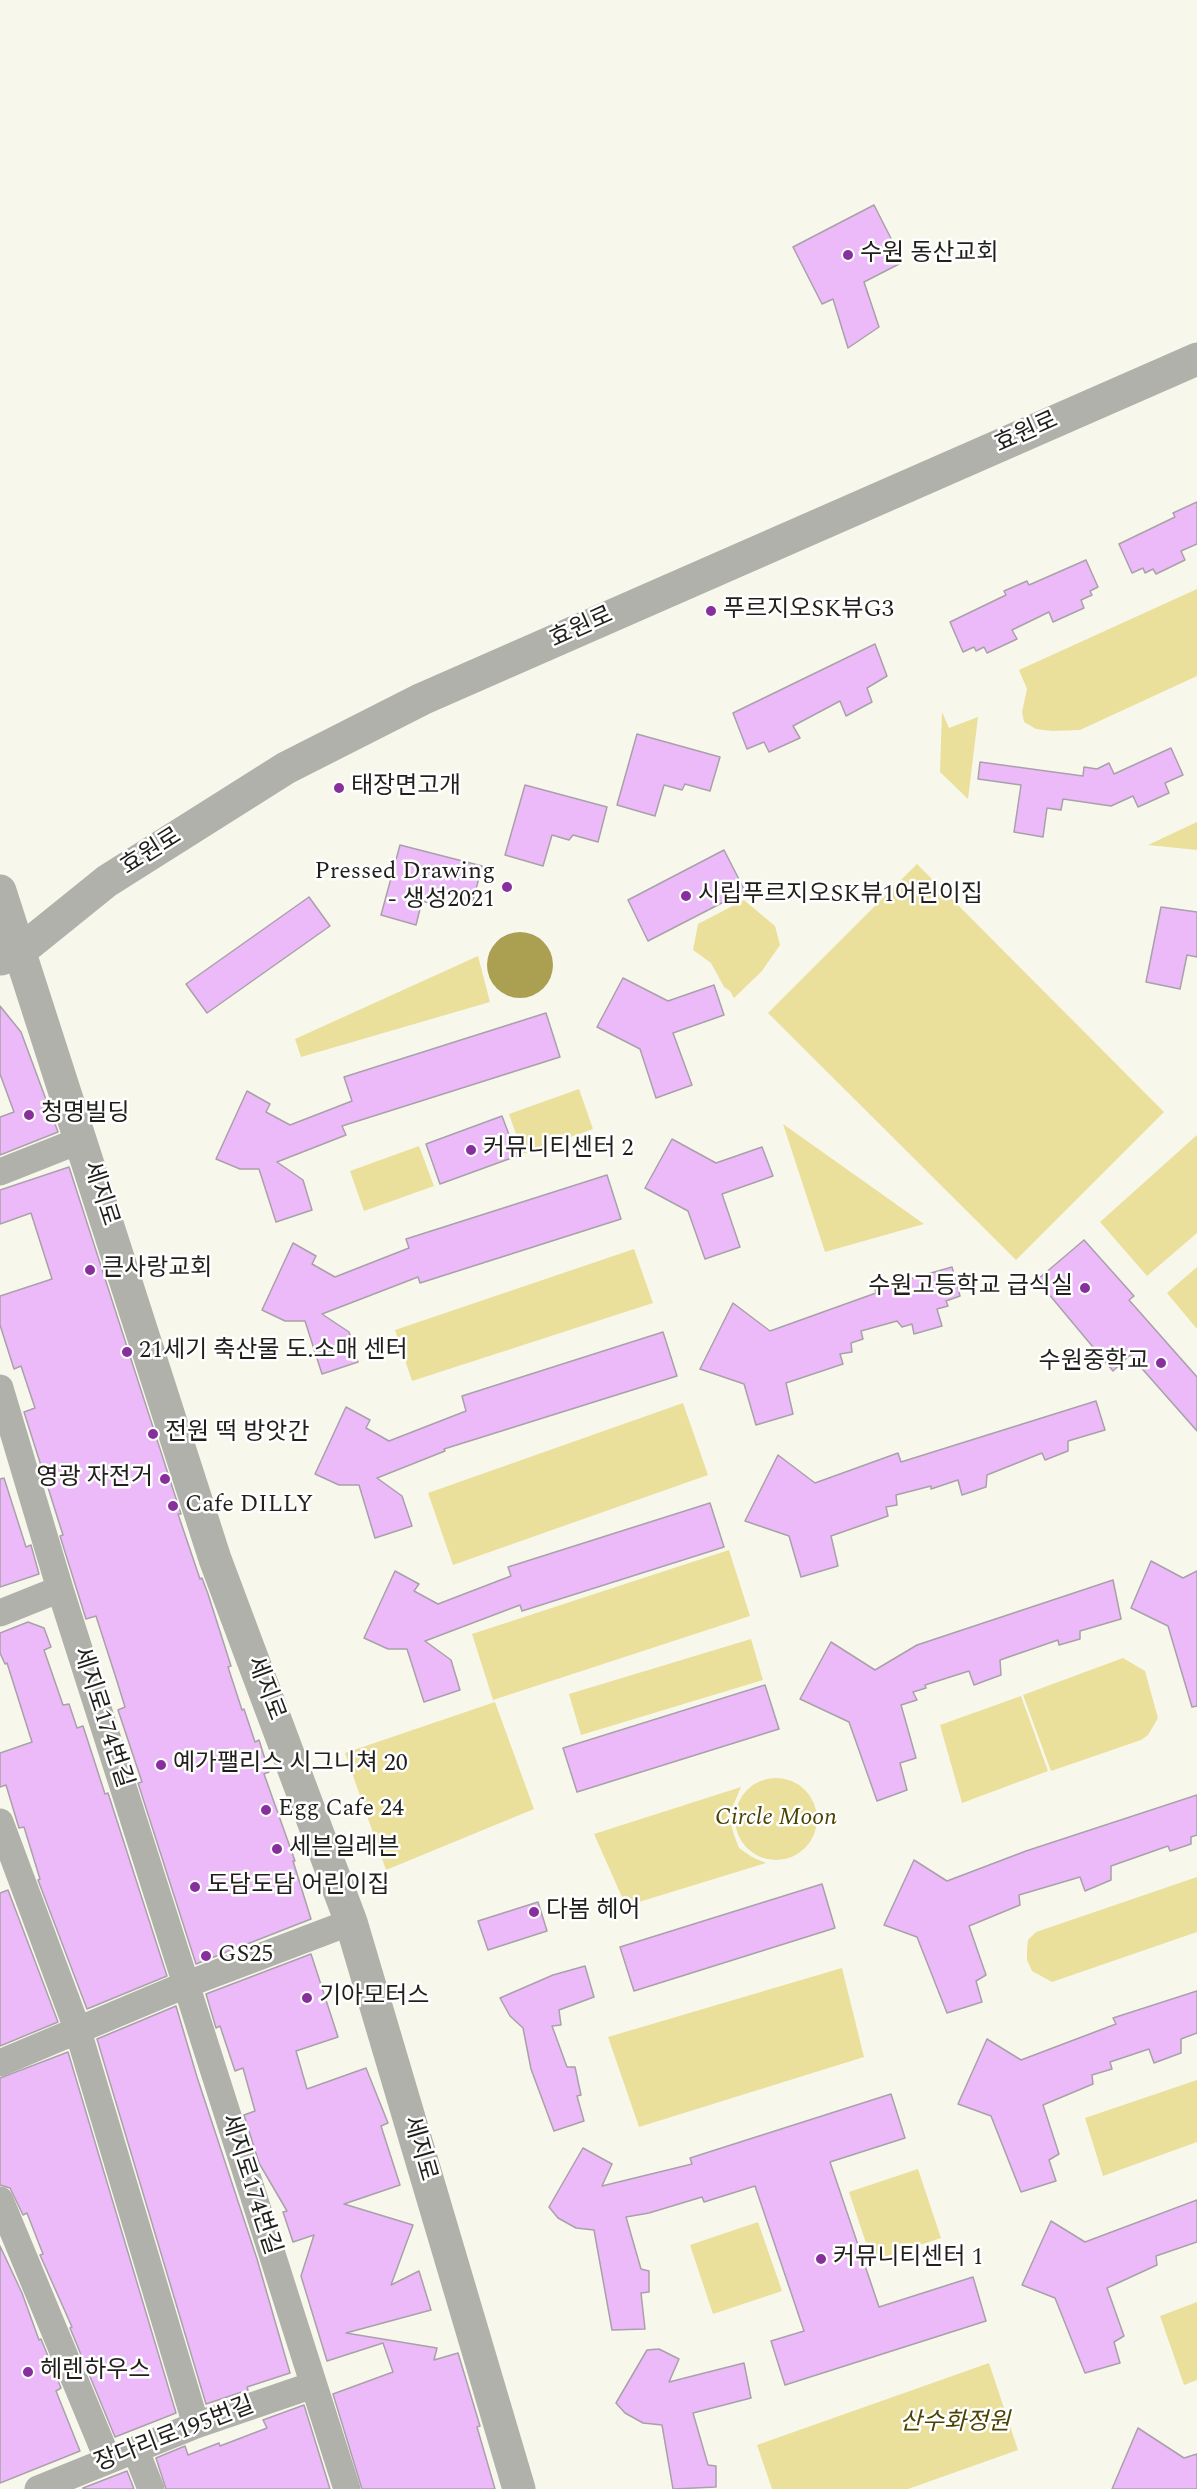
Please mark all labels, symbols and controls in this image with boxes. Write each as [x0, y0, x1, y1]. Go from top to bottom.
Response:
place label: 수원 동산교회 [860, 241, 998, 269]
marker: 수원 동산교회 [841, 248, 855, 262]
street label: 효원로 [991, 407, 1063, 461]
place label: 푸르지오SK뷰G3 [723, 597, 894, 625]
street label: 효원로 [546, 602, 618, 656]
marker: 푸르지오SK뷰G3 [704, 604, 718, 618]
place label: 태장면고개 [351, 774, 461, 802]
marker: 태장면고개 [332, 781, 346, 795]
street label: 효원로 [116, 823, 188, 883]
place label: Pressed Drawing - 생성2021 [315, 859, 495, 915]
marker: Pressed Drawing - 생성2021 [500, 880, 514, 894]
place label: 시립푸르지오SK뷰1어린이집 [698, 882, 983, 910]
marker: 시립푸르지오SK뷰1어린이집 [679, 889, 693, 903]
place label: 청명빌딩 [41, 1101, 129, 1129]
marker: 청명빌딩 [22, 1108, 36, 1122]
place label: 커뮤니티센터 2 [483, 1136, 633, 1164]
marker: 커뮤니티센터 2 [464, 1143, 478, 1157]
street label: 세지로 [75, 1158, 123, 1230]
place label: 큰사랑교회 [102, 1256, 212, 1284]
marker: 큰사랑교회 [83, 1263, 97, 1277]
place label: 수원고등학교 급식실 [868, 1274, 1073, 1302]
marker: 수원고등학교 급식실 [1078, 1281, 1092, 1295]
place label: 21세기 축산물 도.소매 센터 [139, 1338, 408, 1366]
marker: 21세기 축산물 도.소매 센터 [120, 1345, 134, 1359]
place label: 수원중학교 [1039, 1349, 1149, 1377]
marker: 수원중학교 [1154, 1356, 1168, 1370]
place label: 전원 떡 방앗간 [165, 1420, 309, 1448]
marker: 전원 떡 방앗간 [146, 1427, 160, 1441]
place label: 영광 자전거 [37, 1465, 153, 1493]
marker: 영광 자전거 [158, 1472, 172, 1486]
place label: Cafe DILLY [185, 1492, 313, 1520]
marker: Cafe DILLY [166, 1499, 180, 1513]
street label: 세지로174번길 [65, 1644, 137, 1792]
street label: 세지로 [239, 1653, 289, 1725]
place label: 예가팰리스 시그니쳐 20 [173, 1751, 408, 1779]
marker: 예가팰리스 시그니쳐 20 [154, 1758, 168, 1772]
place label: Egg Cafe 24 [278, 1796, 404, 1824]
marker: Egg Cafe 24 [259, 1803, 273, 1817]
park label: Circle Moon [715, 1805, 837, 1833]
place label: 세븐일레븐 [289, 1835, 399, 1863]
marker: 세븐일레븐 [270, 1842, 284, 1856]
place label: 도담도담 어린이집 [207, 1873, 390, 1901]
marker: 도담도담 어린이집 [188, 1880, 202, 1894]
place label: 다봄 헤어 [546, 1898, 640, 1926]
marker: 다봄 헤어 [527, 1905, 541, 1919]
place label: GS25 [218, 1942, 273, 1970]
marker: GS25 [199, 1949, 213, 1963]
place label: 기아모터스 [319, 1984, 429, 2012]
marker: 기아모터스 [300, 1991, 314, 2005]
street label: 세지로174번길 [213, 2111, 285, 2259]
street label: 세지로 [395, 2113, 441, 2185]
place label: 커뮤니티센터 1 [833, 2245, 983, 2273]
marker: 커뮤니티센터 1 [814, 2252, 828, 2266]
place label: 헤렌하우스 [40, 2358, 150, 2386]
marker: 헤렌하우스 [21, 2365, 35, 2379]
street label: 장다리로195번길 [91, 2392, 259, 2480]
park label: 산수화정원 [900, 2410, 1010, 2438]

